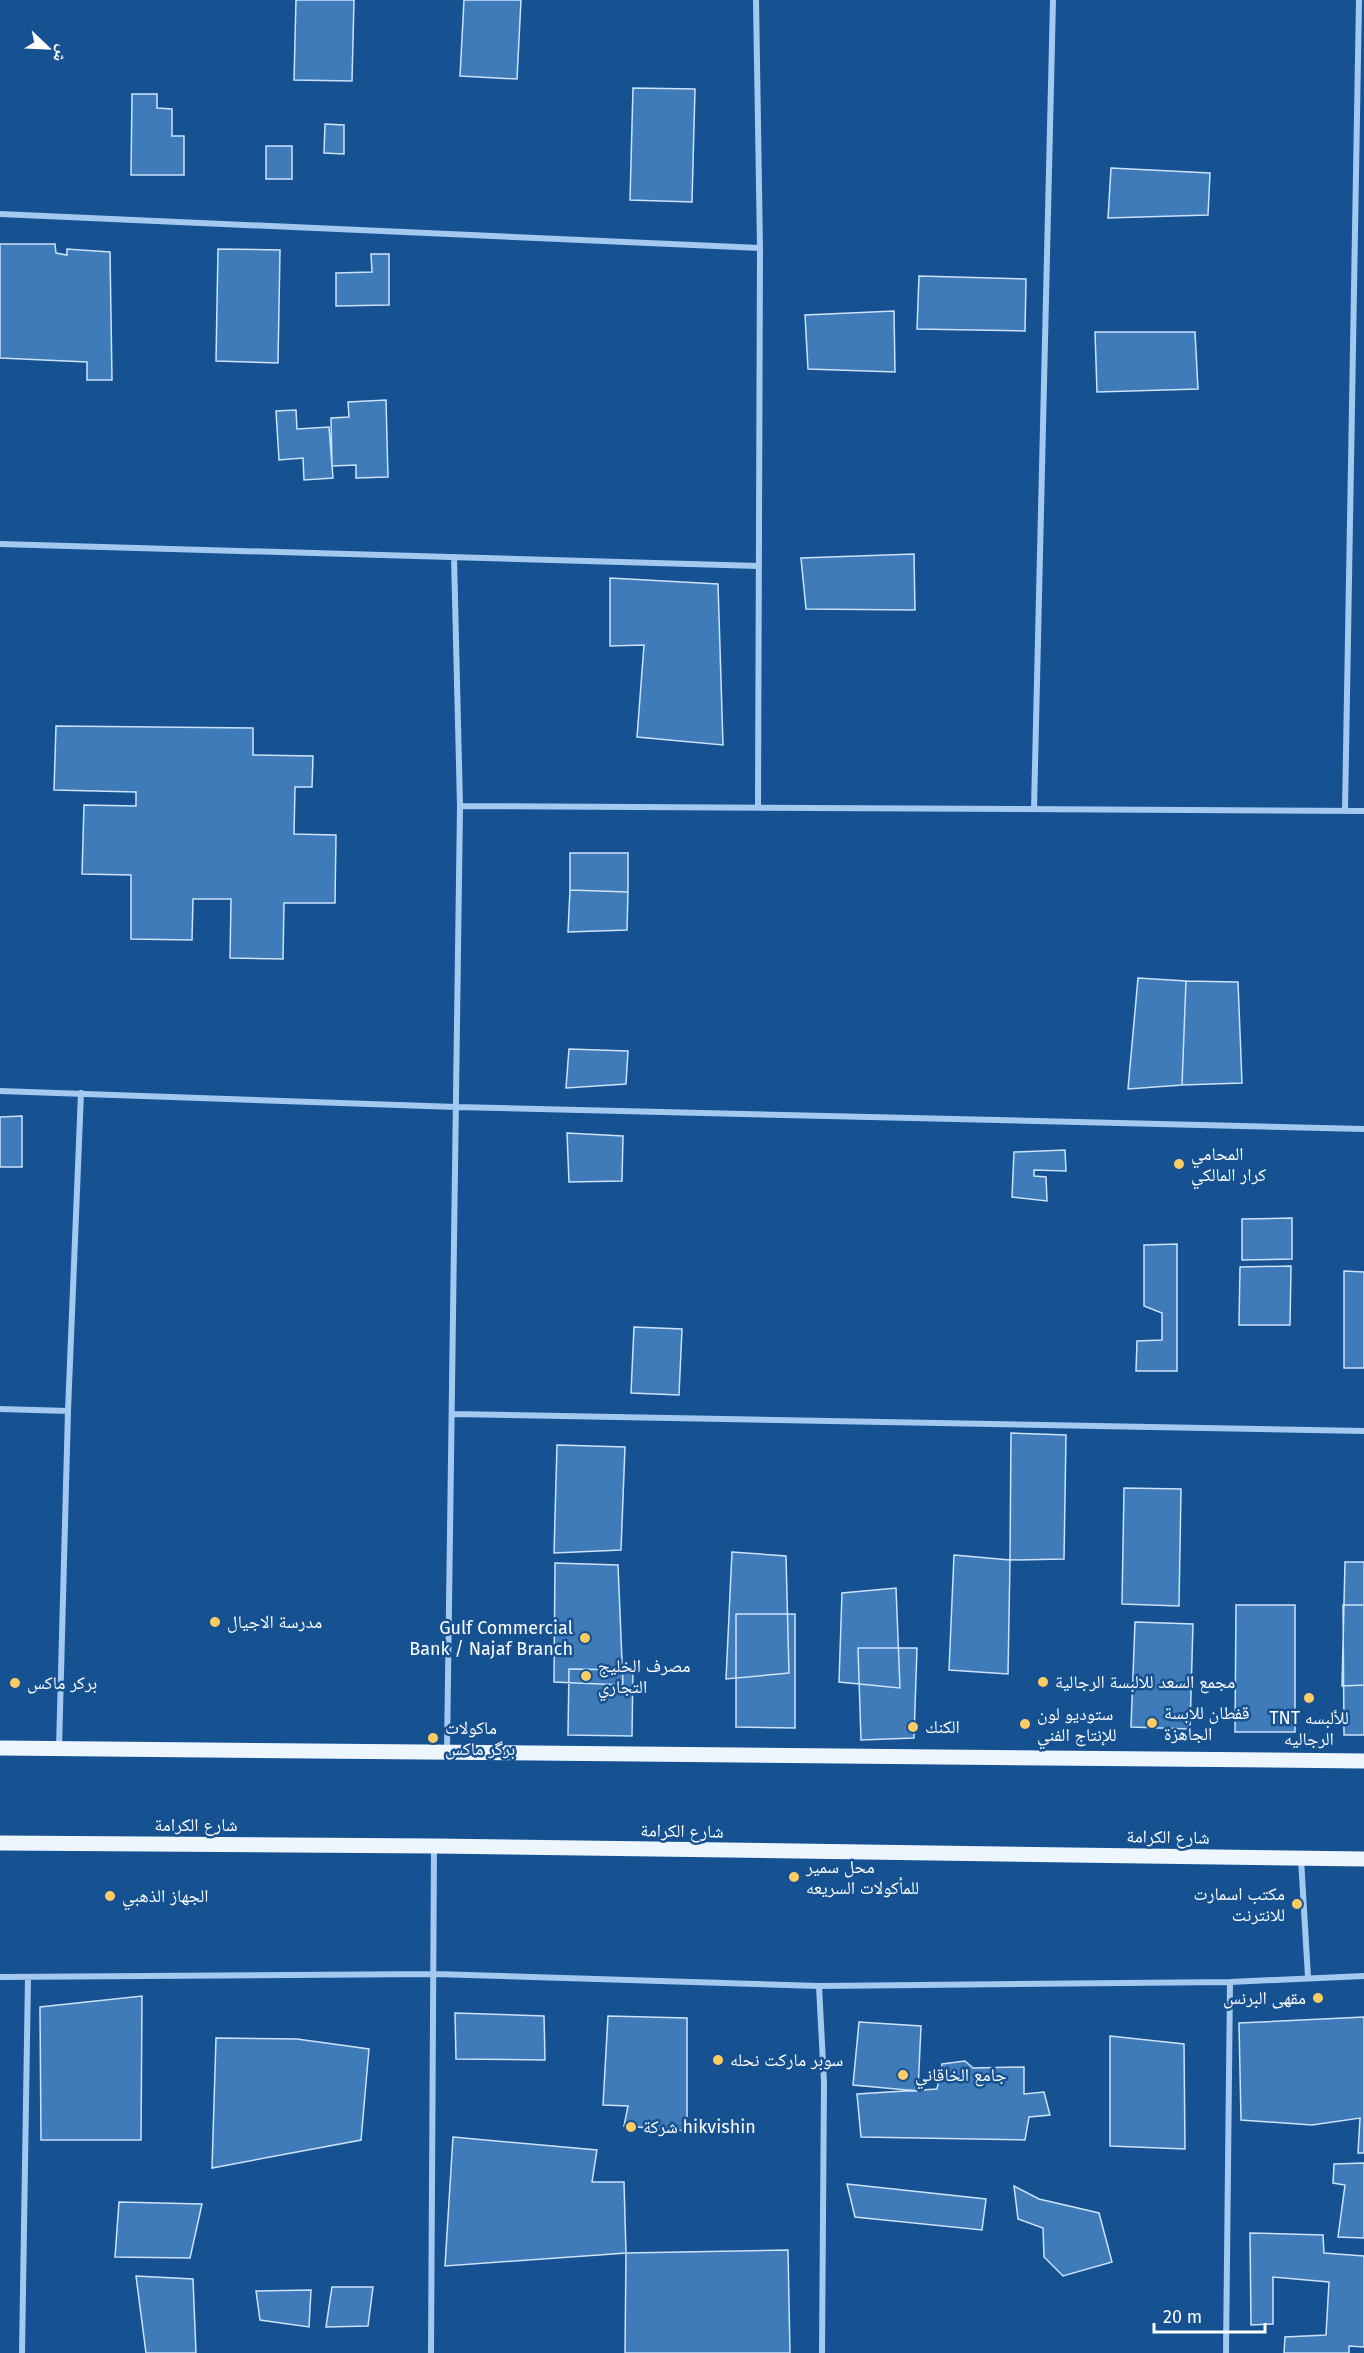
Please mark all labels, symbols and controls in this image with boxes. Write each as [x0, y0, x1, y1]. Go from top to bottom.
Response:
north arrow [18, 18, 78, 78]
text: ش [49, 42, 73, 65]
place label: المحامي كرار المالكي [1191, 1143, 1267, 1190]
marker: المحامي كرار المالكي [1172, 1157, 1186, 1171]
place label: مدرسة الاجيال [227, 1611, 322, 1633]
marker: مدرسة الاجيال [208, 1615, 222, 1629]
place label: Gulf Commercial Bank / Najaf Branch [409, 1617, 573, 1660]
marker: Gulf Commercial Bank / Najaf Branch [578, 1631, 592, 1645]
place label: مصرف الخليج التجاري [598, 1655, 690, 1702]
marker: مصرف الخليج التجاري [579, 1669, 593, 1683]
place label: مجمع السعد للالبسة الرجالية [1055, 1671, 1235, 1694]
place label: بركر ماكس [27, 1672, 97, 1694]
marker: مجمع السعد للالبسة الرجالية [1036, 1675, 1050, 1689]
marker: بركر ماكس [8, 1676, 22, 1690]
marker: TNT للألبسه الرجاليه [1302, 1691, 1316, 1705]
place label: قفطان للابسة الجاهزة [1164, 1702, 1250, 1745]
place label: ستوديو لون للإنتاج الفني [1037, 1703, 1117, 1750]
place label: TNT للألبسه الرجاليه [1269, 1707, 1349, 1750]
place label: الكنك [925, 1716, 960, 1738]
marker: قفطان للابسة الجاهزة [1145, 1716, 1159, 1730]
place label: ماكولات برگر ماكس [445, 1717, 515, 1760]
marker: ستوديو لون للإنتاج الفني [1018, 1717, 1032, 1731]
marker: الكنك [906, 1720, 920, 1734]
marker: ماكولات برگر ماكس [426, 1731, 440, 1745]
street label: شارع الكرامة [154, 1814, 238, 1836]
street label: شارع الكرامة [640, 1819, 724, 1843]
street label: شارع الكرامة [1126, 1825, 1210, 1849]
place label: محل سمير للمأكولات السريعه [805, 1856, 919, 1899]
marker: محل سمير للمأكولات السريعه [787, 1870, 801, 1884]
place label: مكتب اسمارت للانترنت [1194, 1883, 1285, 1926]
place label: الجهاز الذهبي [122, 1885, 209, 1911]
marker: الجهاز الذهبي [103, 1889, 117, 1903]
marker: مكتب اسمارت للانترنت [1290, 1897, 1304, 1911]
place label: مقهى البرنس [1223, 1987, 1306, 2009]
marker: مقهى البرنس [1311, 1991, 1325, 2005]
place label: سوبر ماركت نحله [730, 2049, 843, 2071]
marker: سوبر ماركت نحله [711, 2053, 725, 2067]
place label: جامع الخاقاني [915, 2064, 1007, 2090]
marker: جامع الخاقاني [896, 2068, 910, 2082]
place label: شركة hikvishin [643, 2116, 756, 2138]
marker: شركة hikvishin [624, 2120, 638, 2134]
scale bar [1154, 2296, 1265, 2334]
text: 20 m [1163, 2306, 1202, 2328]

